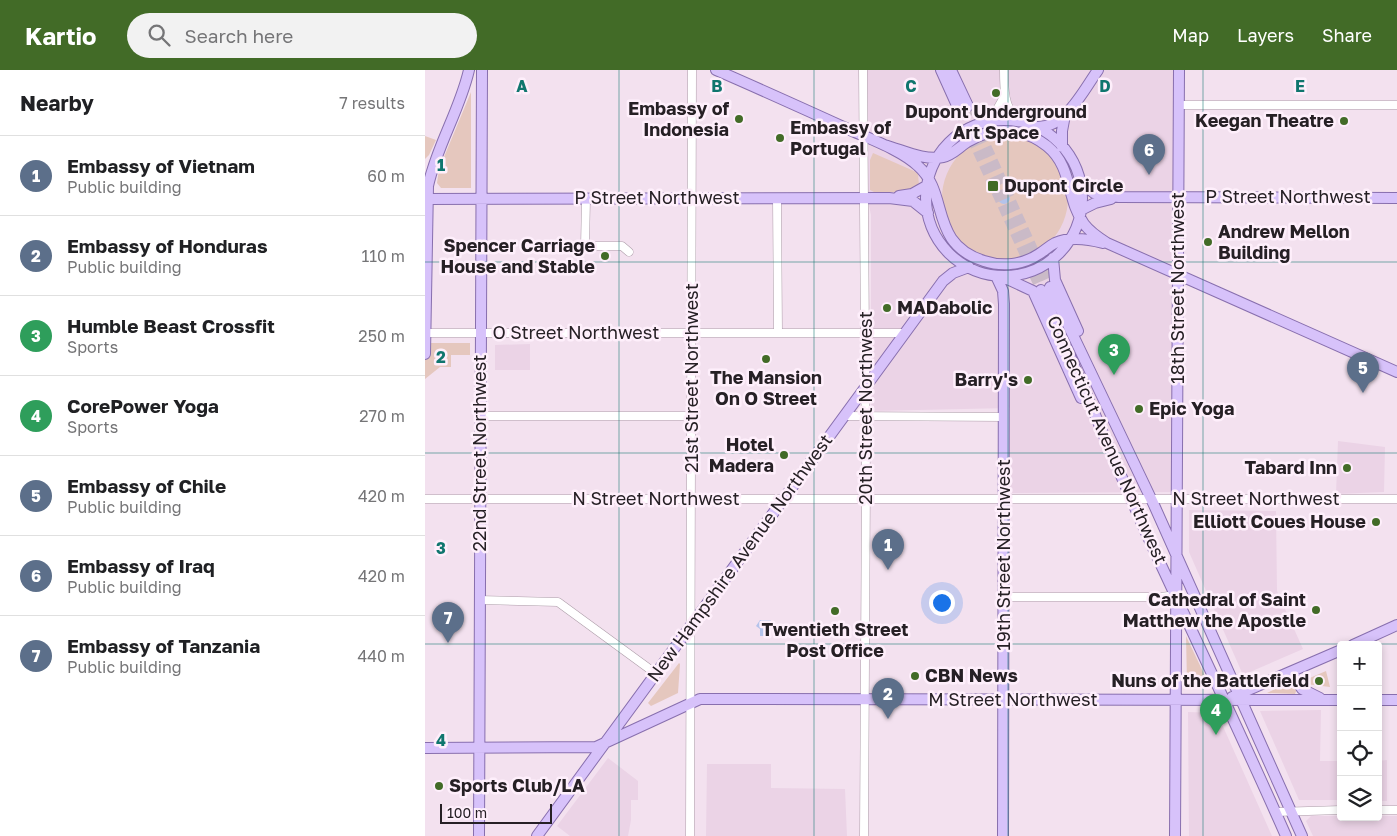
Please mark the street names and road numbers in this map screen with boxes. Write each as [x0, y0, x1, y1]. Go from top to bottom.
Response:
street label: P Street Northwest [1205, 185, 1371, 207]
street label: P Street Northwest [574, 186, 740, 208]
street label: 18th Street Northwest [1166, 192, 1188, 384]
street label: 21st Street Northwest [680, 283, 702, 473]
street label: 20th Street Northwest [854, 311, 876, 505]
street label: Connecticut Avenue Northwest [1043, 312, 1173, 567]
street label: O Street Northwest [492, 321, 660, 343]
street label: 22nd Street Northwest [468, 355, 490, 551]
street label: New Hampshire Avenue Northwest [642, 429, 836, 685]
street label: 19th Street Northwest [992, 459, 1014, 651]
street label: N Street Northwest [572, 487, 740, 509]
street label: N Street Northwest [1172, 487, 1340, 509]
street label: M Street Northwest [928, 688, 1098, 710]

